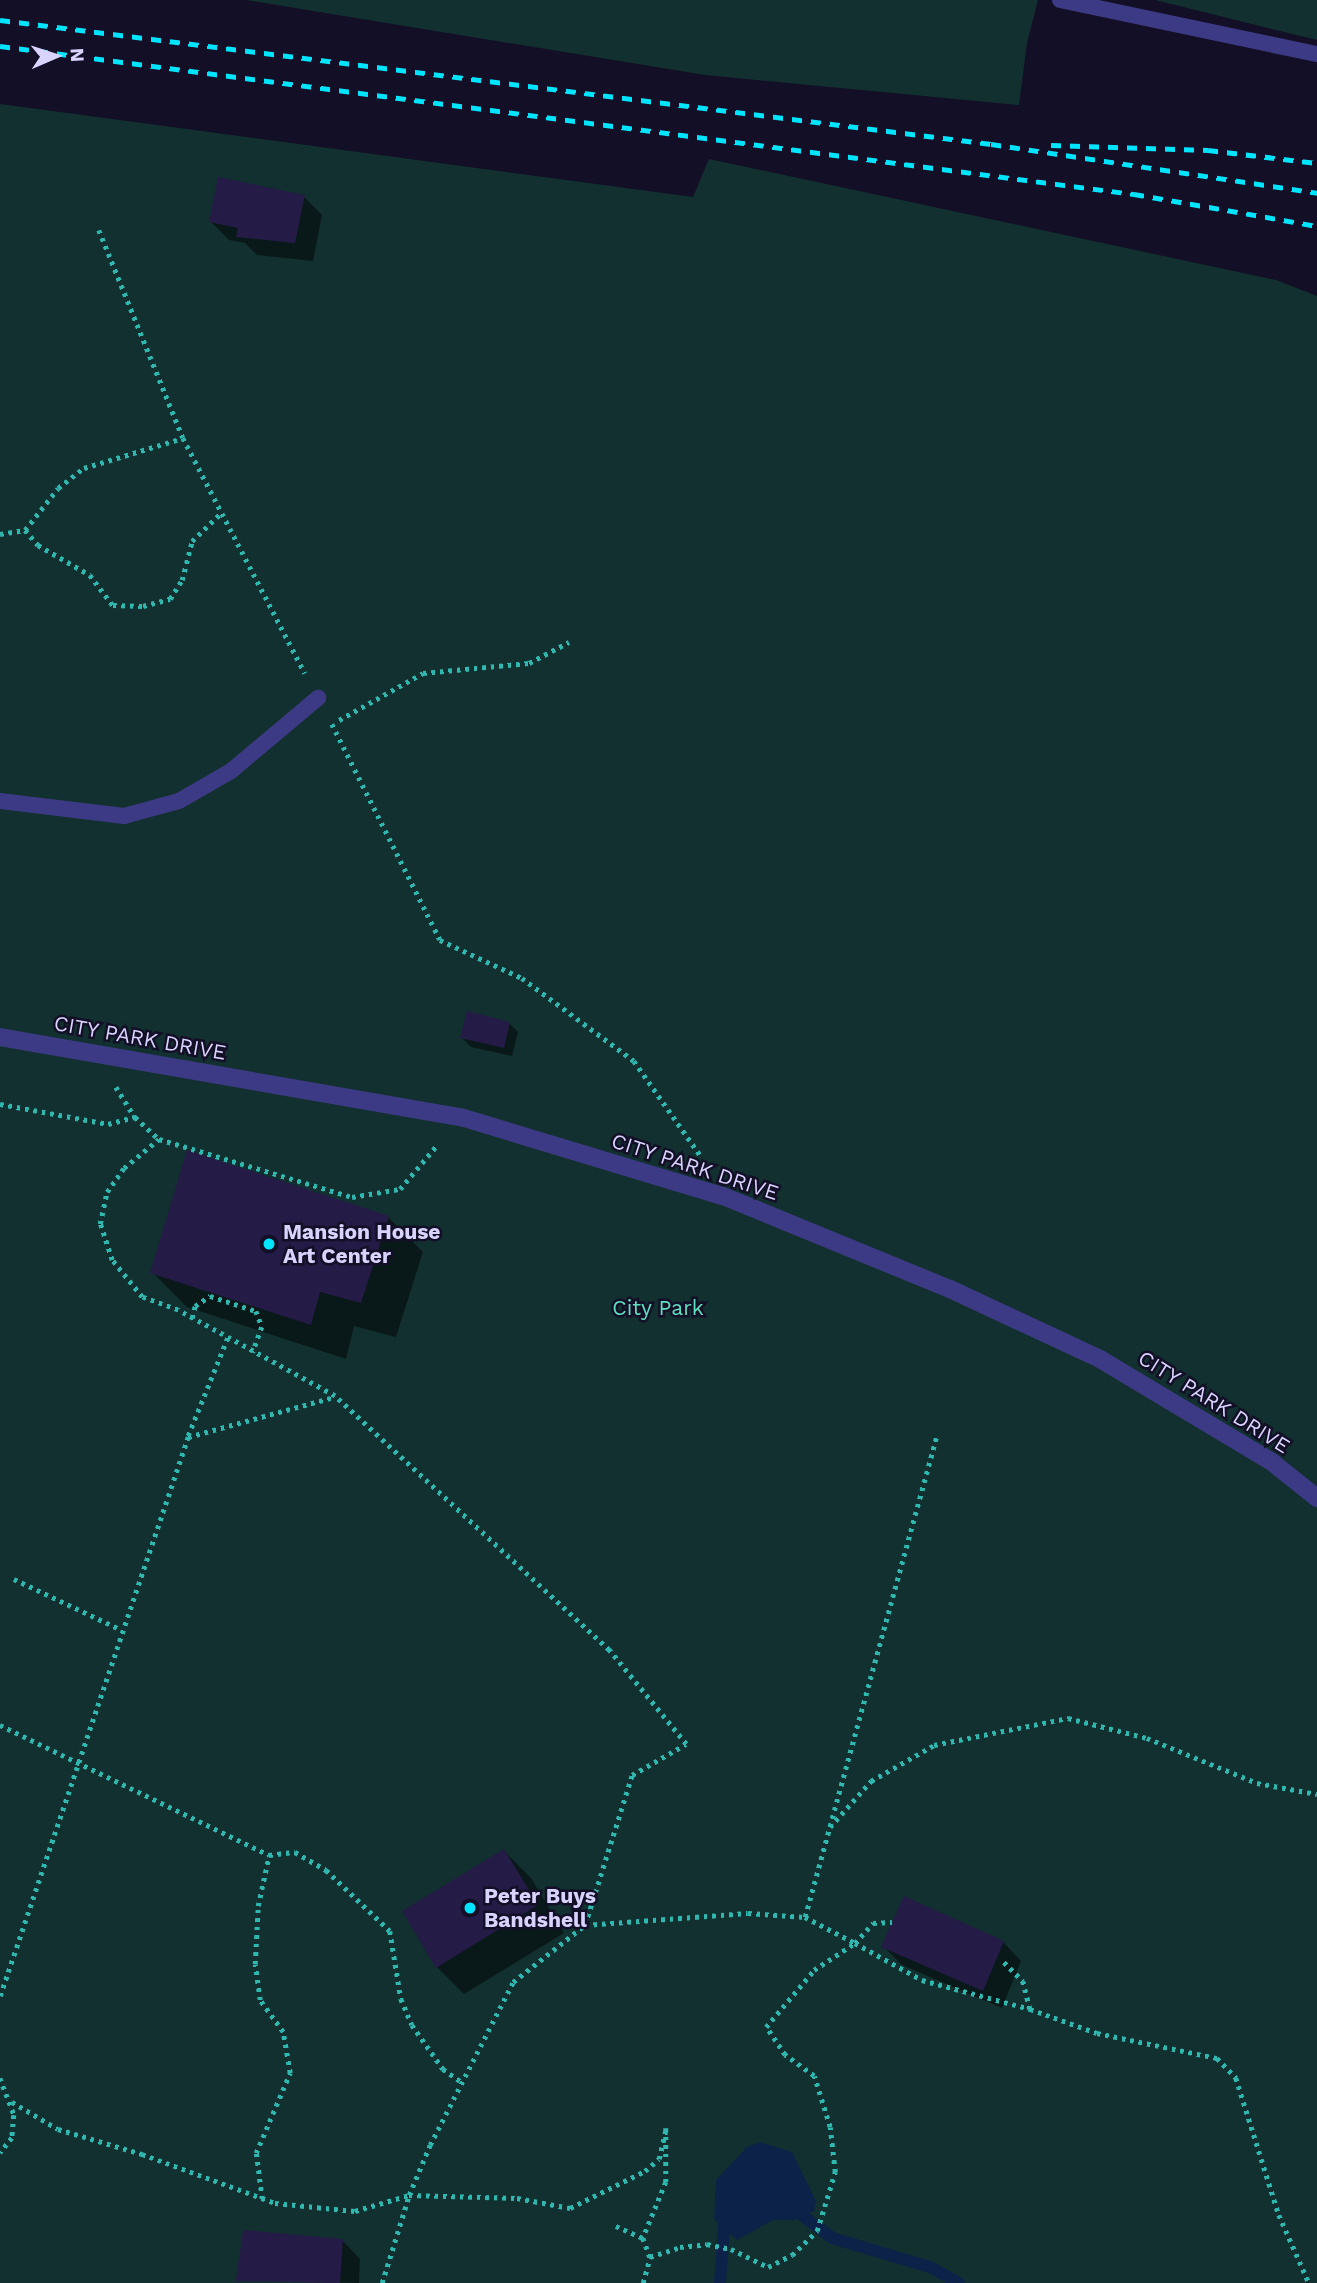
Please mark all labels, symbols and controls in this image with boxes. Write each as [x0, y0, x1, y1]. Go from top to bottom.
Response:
north arrow [21, 21, 91, 91]
text: N [66, 47, 89, 63]
street label: CITY PARK DRIVE [51, 1010, 229, 1066]
street label: CITY PARK DRIVE [608, 1128, 782, 1206]
place label: Mansion House Art Center [283, 1219, 441, 1269]
marker: Mansion House Art Center [261, 1236, 277, 1252]
park label: City Park [612, 1295, 704, 1321]
street label: CITY PARK DRIVE [1133, 1345, 1295, 1459]
place label: Peter Buys Bandshell [484, 1883, 596, 1933]
marker: Peter Buys Bandshell [462, 1900, 478, 1916]

